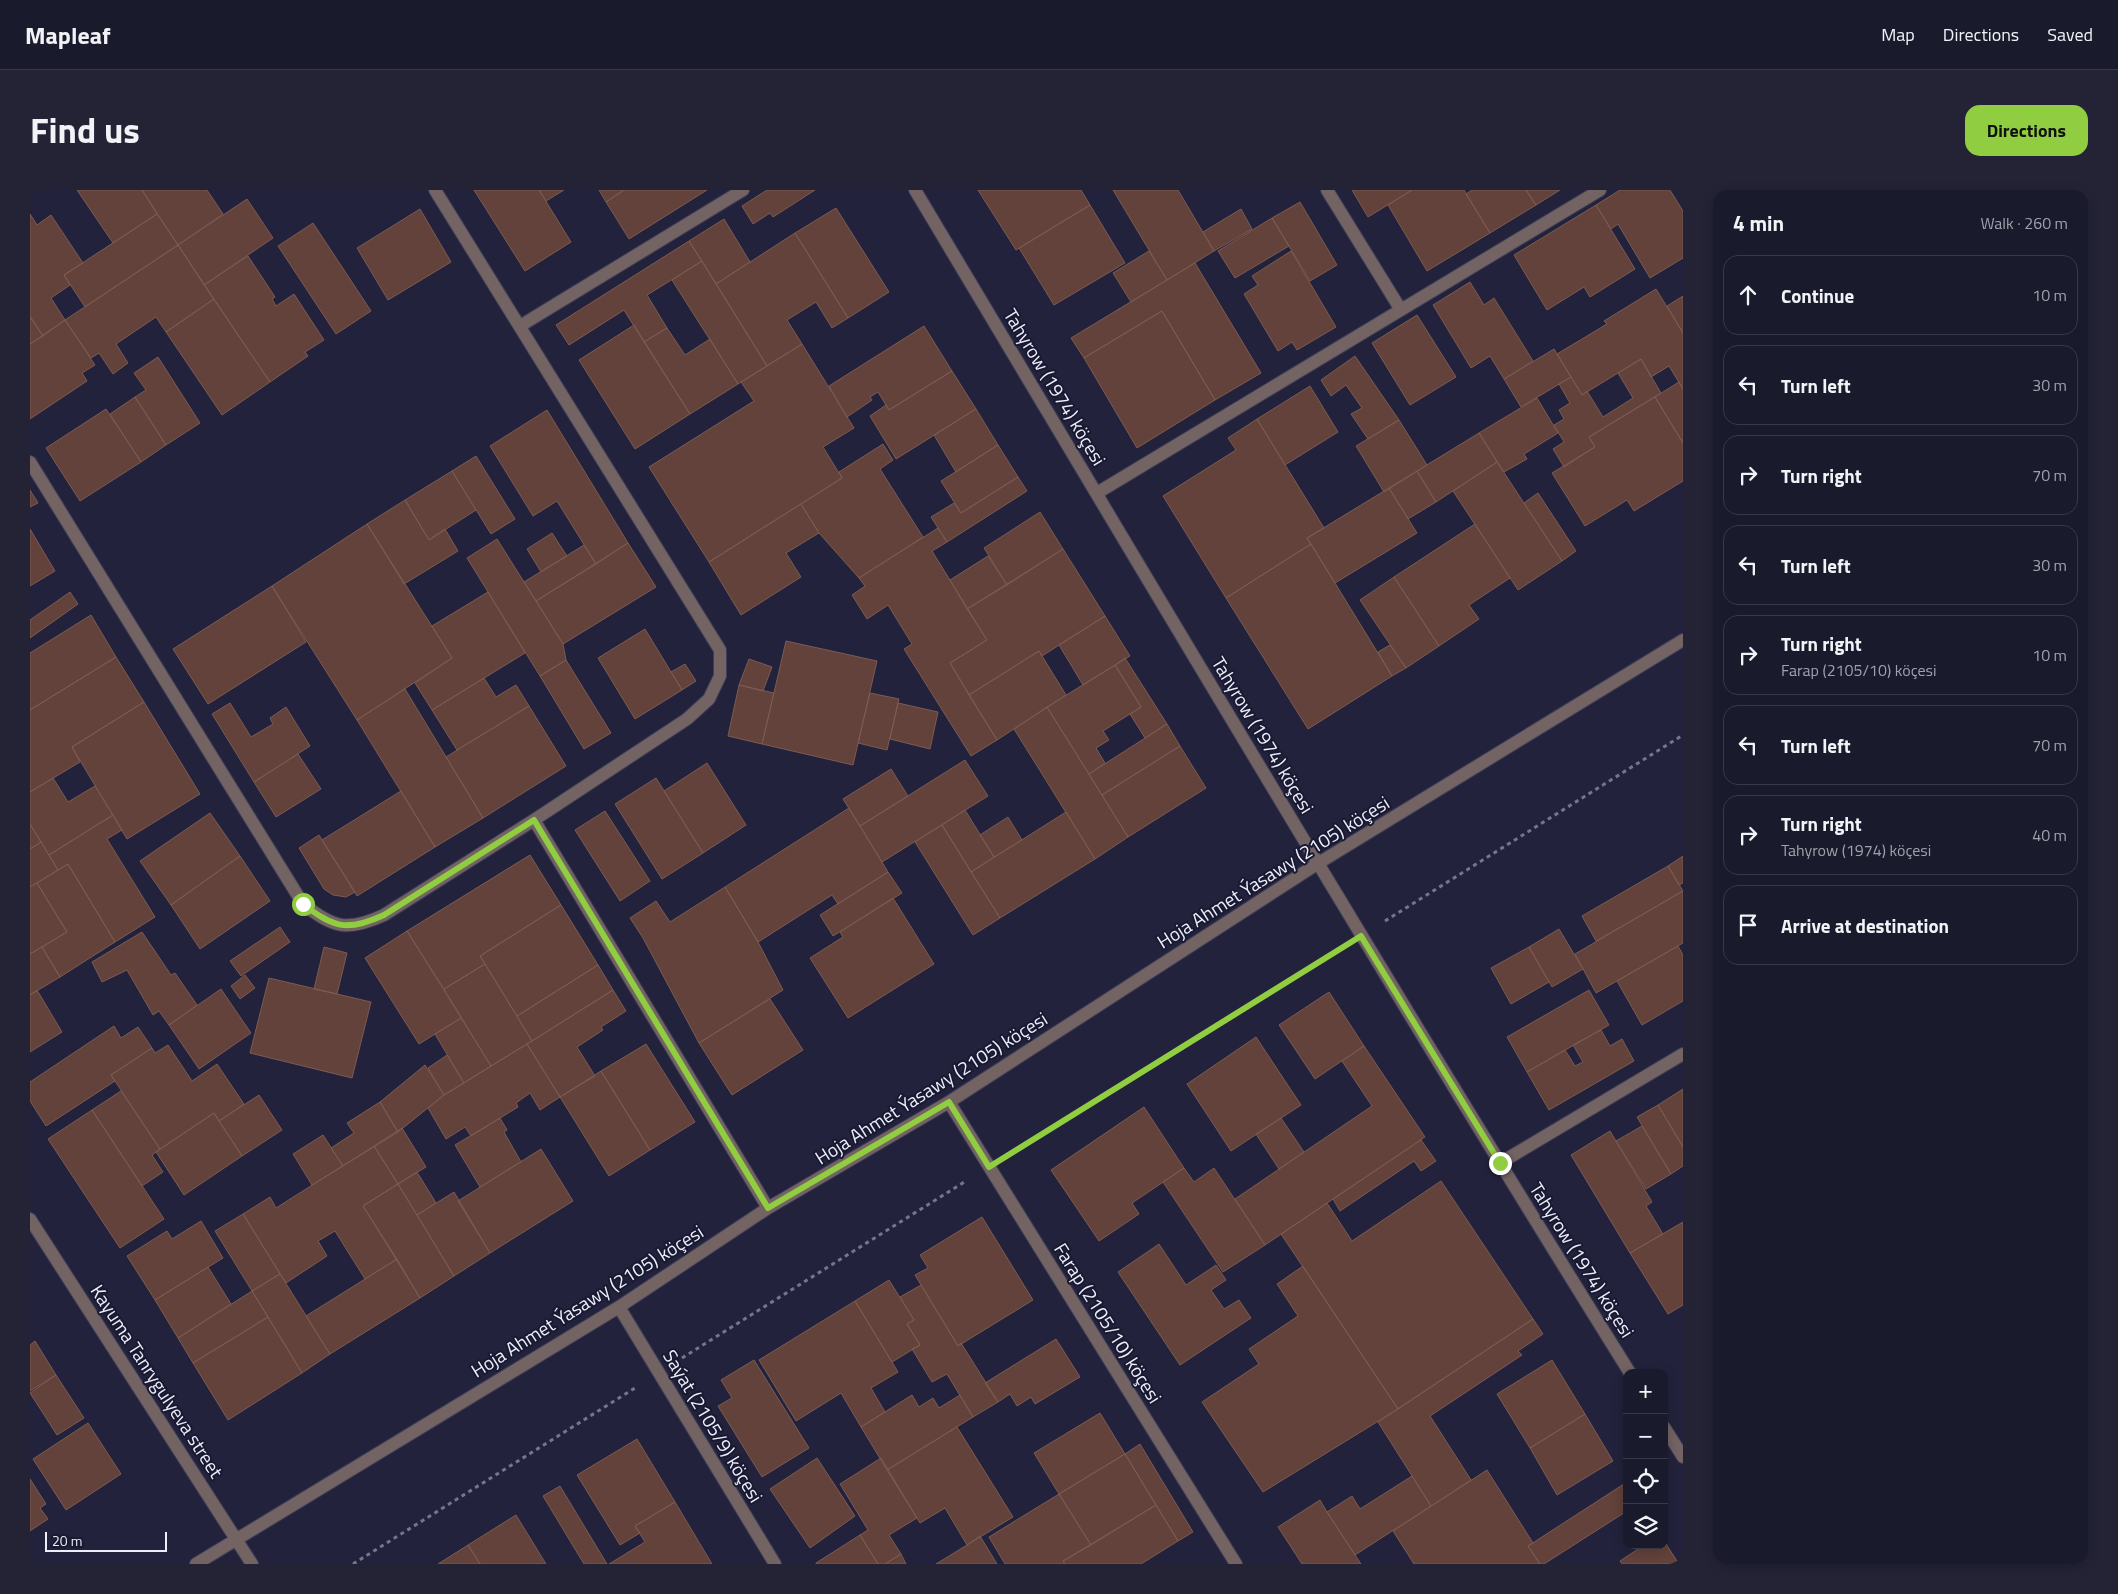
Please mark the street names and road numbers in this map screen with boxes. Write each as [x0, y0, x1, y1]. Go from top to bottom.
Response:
street label: Tahyrow (1974) köçesi [997, 303, 1114, 471]
street label: Tahyrow (1974) köçesi [1205, 651, 1322, 819]
street label: Hoja Ahmet Ýasawy (2105) köçesi [1151, 788, 1395, 955]
street label: Hoja Ahmet Ýasawy (2105) köçesi [809, 1004, 1053, 1171]
street label: Tahyrow (1974) köçesi [1523, 1176, 1642, 1343]
street label: Hoja Ahmet Ýasawy (2105) köçesi [465, 1217, 709, 1384]
street label: Farap (2105/10) köçesi [1047, 1237, 1170, 1409]
street label: Kayuma Tanrygulyeva street [84, 1278, 231, 1484]
street label: Saýat (2105/9) köçesi [656, 1344, 771, 1508]

